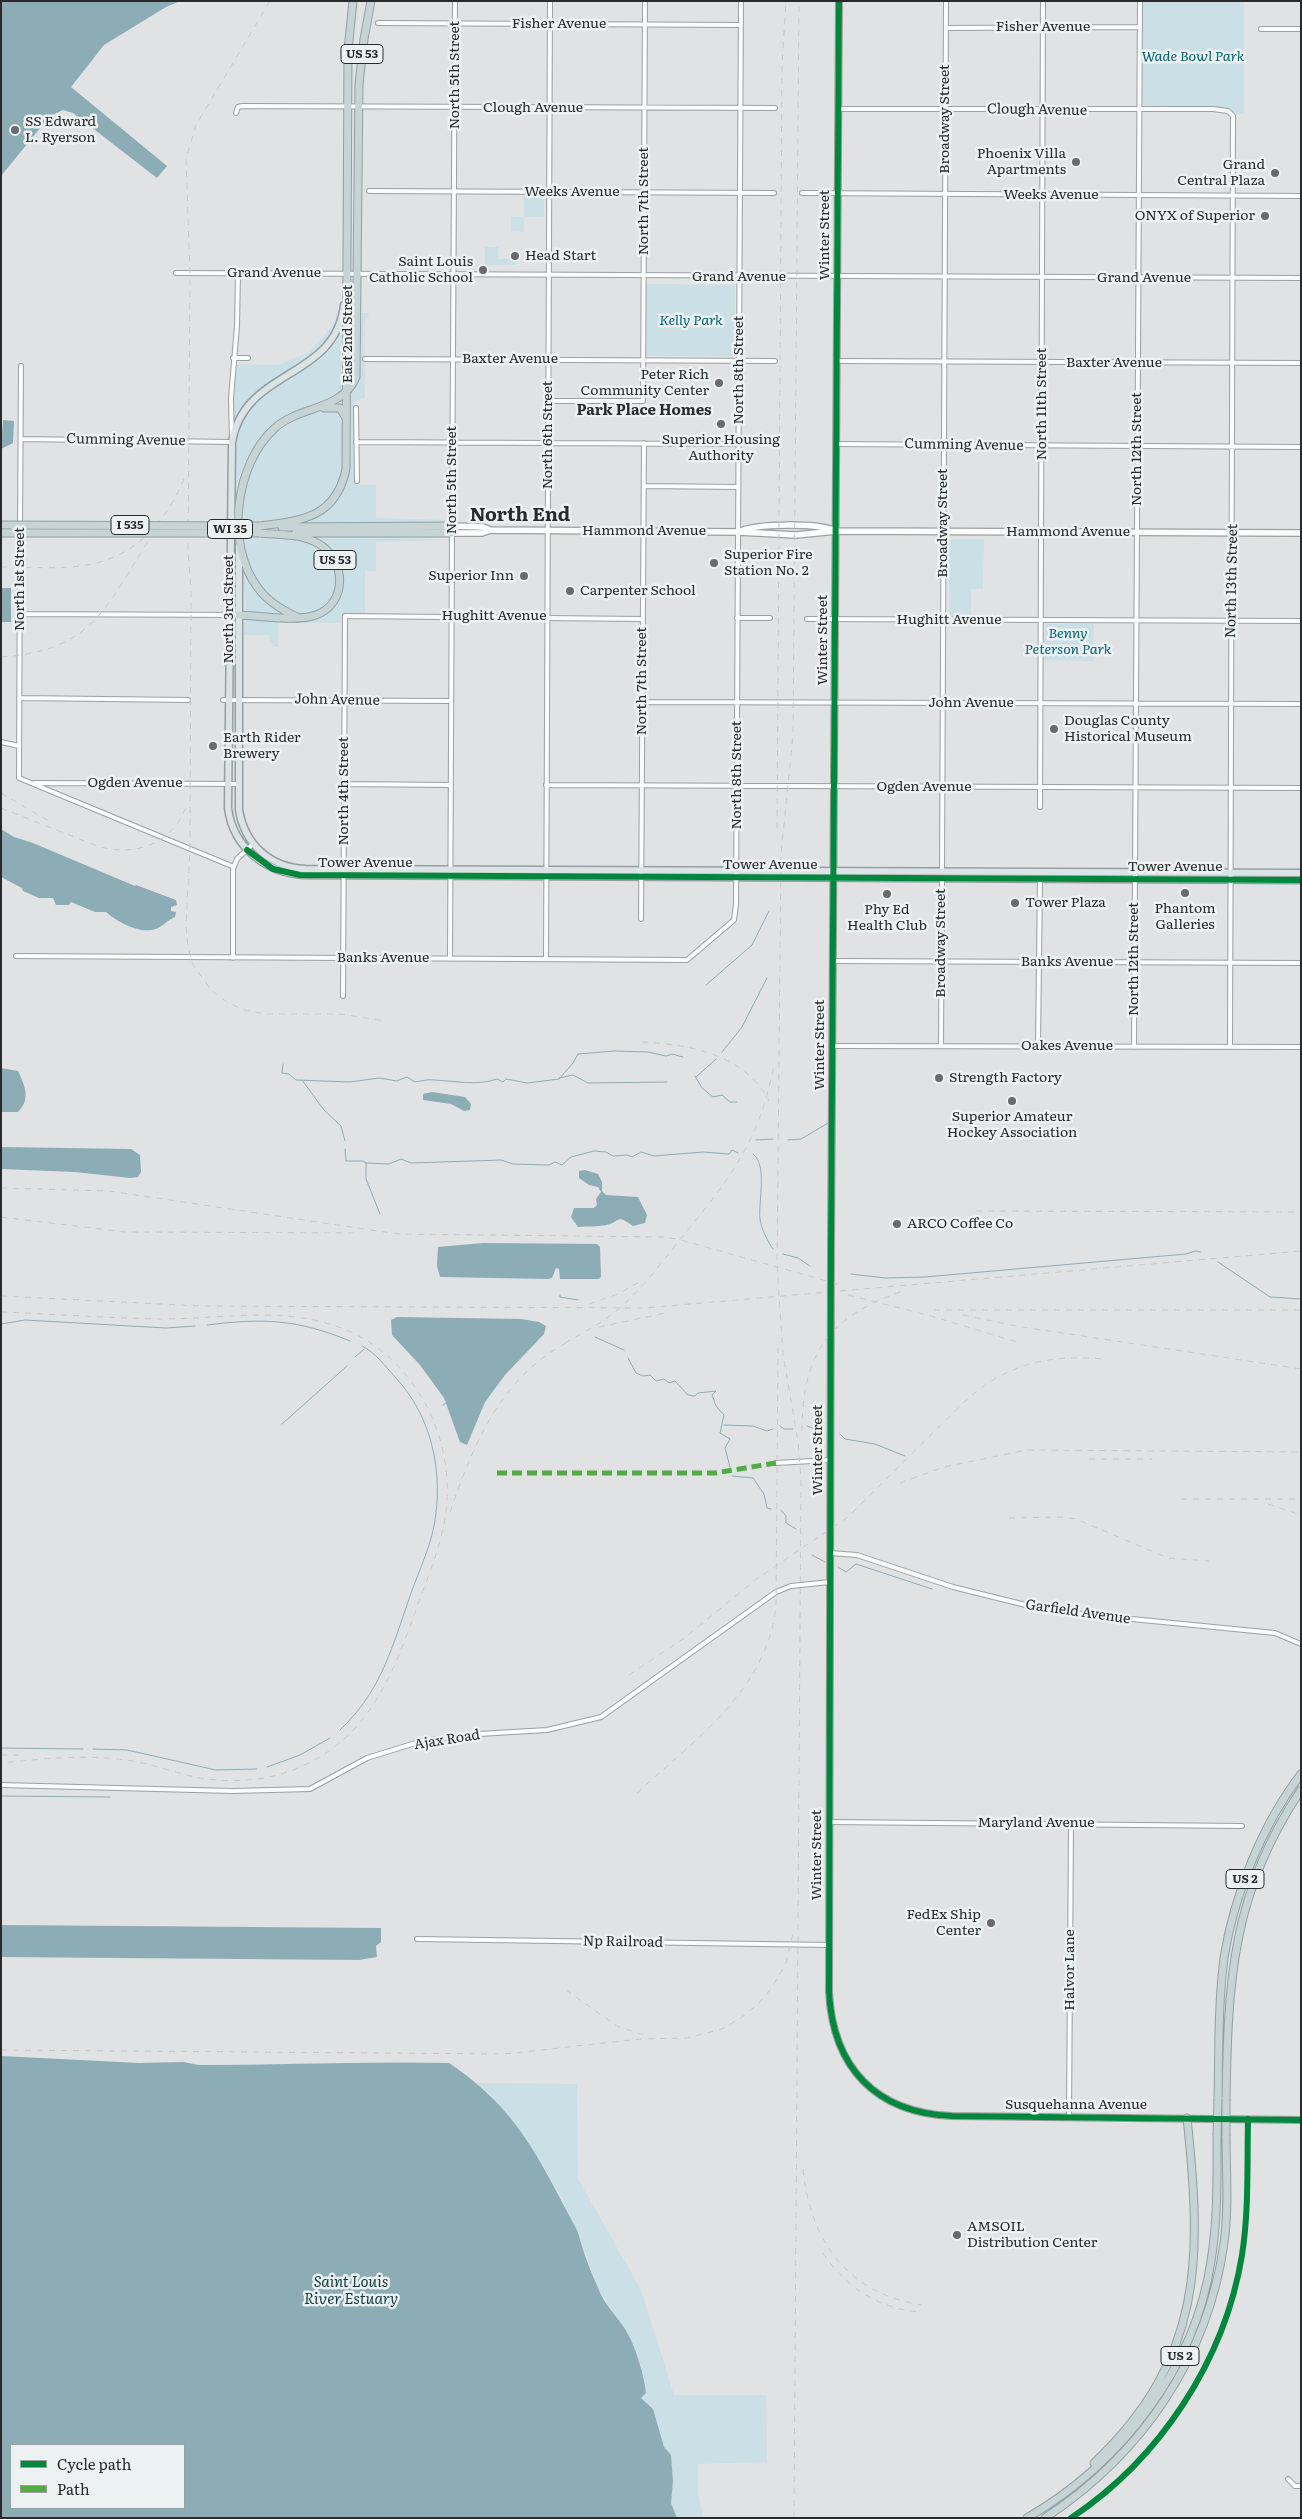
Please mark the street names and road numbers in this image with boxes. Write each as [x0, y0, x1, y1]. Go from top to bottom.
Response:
street label: Fisher Avenue [512, 16, 606, 32]
street label: Fisher Avenue [996, 19, 1090, 35]
street label: North 5th Street [447, 21, 463, 129]
road number: US 53 [341, 44, 383, 64]
street label: Broadway Street [937, 64, 953, 174]
street label: Clough Avenue [483, 100, 583, 116]
street label: Clough Avenue [987, 101, 1087, 119]
street label: North 7th Street [636, 147, 652, 255]
street label: Weeks Avenue [524, 184, 620, 200]
street label: Weeks Avenue [1003, 187, 1099, 203]
street label: Winter Street [817, 190, 833, 280]
street label: Grand Avenue [227, 265, 321, 281]
street label: Grand Avenue [692, 269, 786, 285]
street label: Grand Avenue [1097, 270, 1191, 286]
street label: East 2nd Street [340, 285, 356, 383]
street label: North 8th Street [731, 316, 747, 424]
street label: North 11th Street [1034, 348, 1050, 460]
street label: Baxter Avenue [462, 351, 558, 367]
street label: Baxter Avenue [1066, 355, 1162, 371]
street label: North 6th Street [540, 381, 556, 489]
street label: North 12th Street [1129, 392, 1145, 506]
street label: North 5th Street [444, 426, 460, 534]
street label: Cumming Avenue [66, 431, 186, 449]
street label: Cumming Avenue [904, 436, 1024, 454]
street label: Broadway Street [935, 468, 951, 578]
road number: I 535 [111, 516, 149, 534]
road number: WI 35 [208, 520, 252, 538]
street label: Hammond Avenue [582, 523, 706, 539]
street label: Hammond Avenue [1006, 524, 1130, 540]
street label: North 13th Street [1223, 524, 1241, 638]
street label: North 1st Street [12, 527, 28, 631]
road number: US 53 [314, 550, 356, 570]
street label: North 3rd Street [221, 555, 237, 663]
street label: Winter Street [815, 595, 831, 685]
street label: Hughitt Avenue [442, 608, 546, 624]
street label: Hughitt Avenue [897, 612, 1001, 628]
street label: North 7th Street [634, 627, 650, 735]
street label: John Avenue [294, 691, 380, 709]
street label: John Avenue [928, 695, 1014, 711]
street label: North 8th Street [729, 721, 745, 829]
street label: North 4th Street [336, 737, 352, 845]
street label: Ogden Avenue [88, 775, 182, 791]
street label: Ogden Avenue [877, 779, 971, 795]
street label: Tower Avenue [318, 855, 412, 871]
street label: Tower Avenue [723, 857, 817, 873]
street label: Tower Avenue [1128, 859, 1222, 875]
street label: Broadway Street [933, 888, 949, 998]
street label: North 12th Street [1126, 902, 1142, 1016]
street label: Banks Avenue [337, 950, 429, 966]
street label: Banks Avenue [1021, 954, 1113, 970]
street label: Winter Street [812, 1000, 828, 1090]
street label: Oakes Avenue [1021, 1038, 1113, 1054]
street label: Winter Street [810, 1405, 826, 1495]
street label: Garfield Avenue [1025, 1596, 1131, 1628]
street label: Ajax Road [413, 1726, 481, 1754]
street label: Winter Street [809, 1810, 825, 1900]
street label: Maryland Avenue [977, 1815, 1095, 1831]
road number: US 2 [1226, 1870, 1264, 1888]
street label: Halvor Lane [1062, 1929, 1078, 2011]
street label: Np Railroad [583, 1933, 663, 1951]
street label: Susquehanna Avenue [1005, 2097, 1147, 2113]
road number: US 2 [1161, 2346, 1199, 2366]

